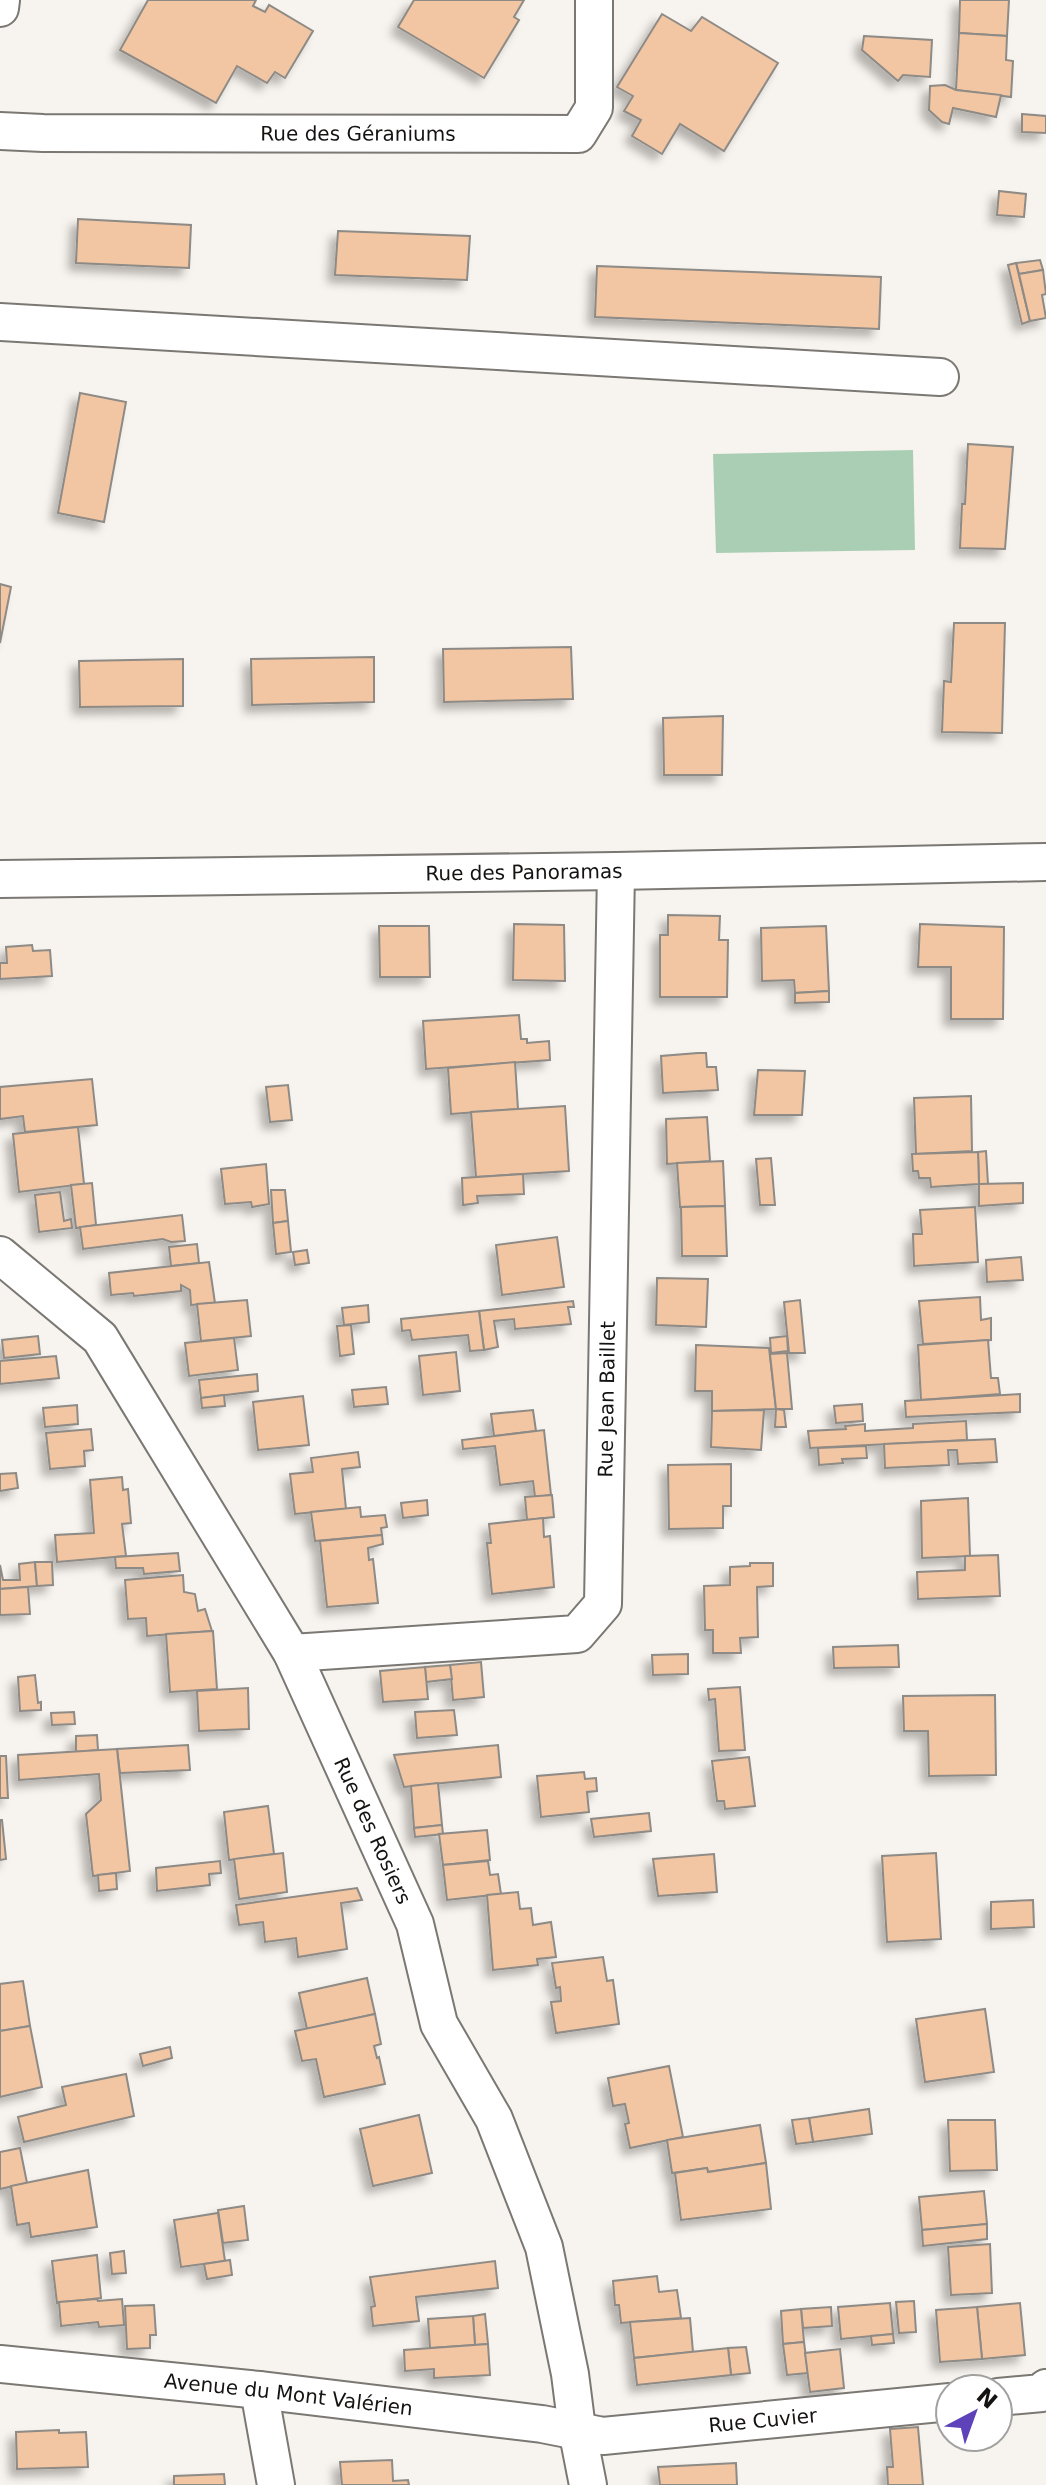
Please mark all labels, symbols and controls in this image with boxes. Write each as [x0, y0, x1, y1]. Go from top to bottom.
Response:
street label: Rue des Géraniums [260, 121, 456, 146]
street label: Rue des Panoramas [425, 859, 623, 885]
street label: Rue Jean Baillet [593, 1321, 620, 1478]
street label: Rue des Rosiers [329, 1754, 416, 1908]
street label: Avenue du Mont Valérien [163, 2369, 414, 2420]
north arrow [934, 2373, 1014, 2453]
text: N [972, 2383, 1002, 2414]
street label: Rue Cuvier [707, 2403, 819, 2438]

